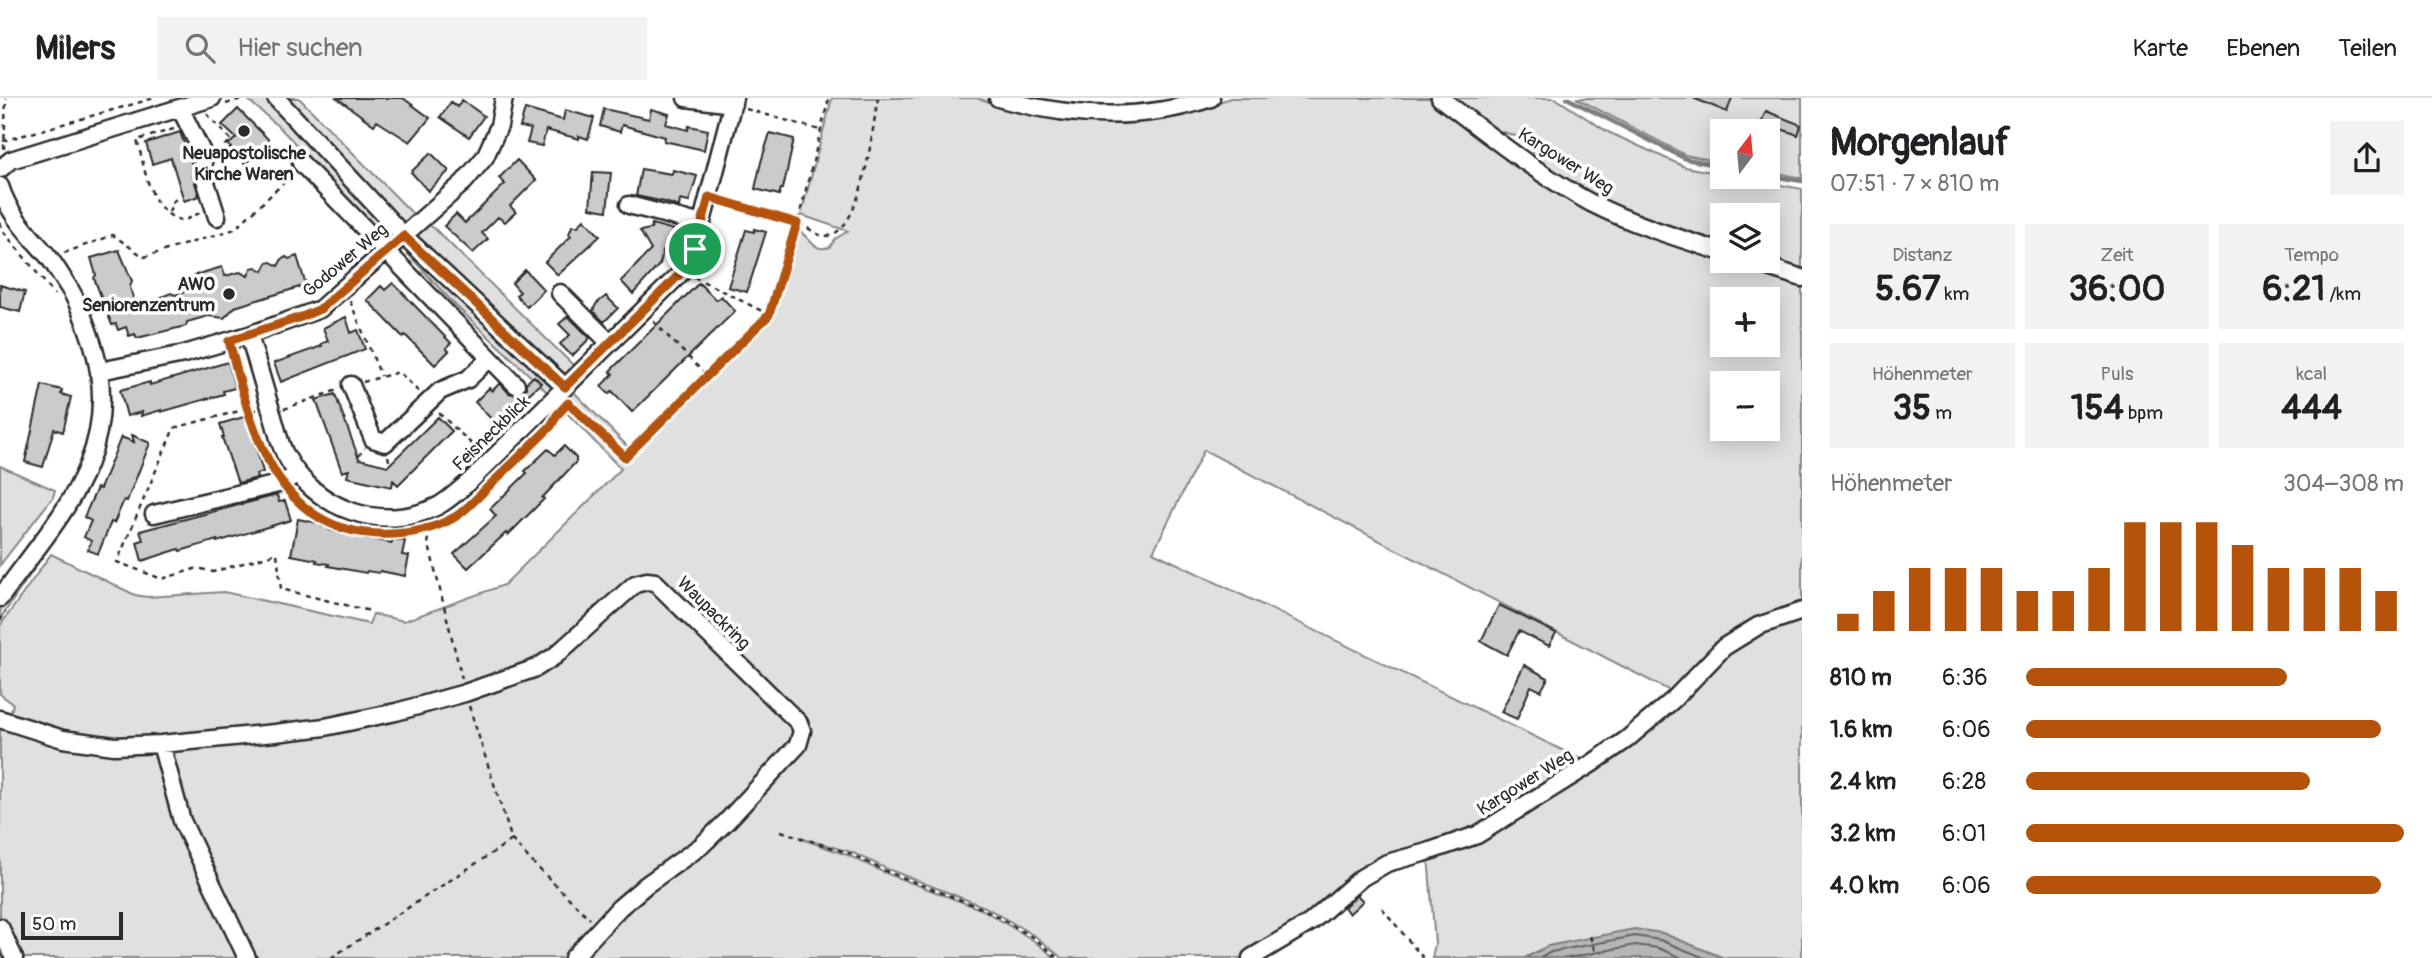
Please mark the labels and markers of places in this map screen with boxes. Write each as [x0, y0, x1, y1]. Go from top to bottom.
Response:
marker: Neuapostolische Kirche Waren [236, 123, 252, 139]
place label: Neuapostolische Kirche Waren [182, 142, 307, 186]
pin [665, 219, 725, 279]
place label: AWO Seniorenzentrum [82, 273, 216, 317]
marker: AWO Seniorenzentrum [221, 286, 237, 302]

